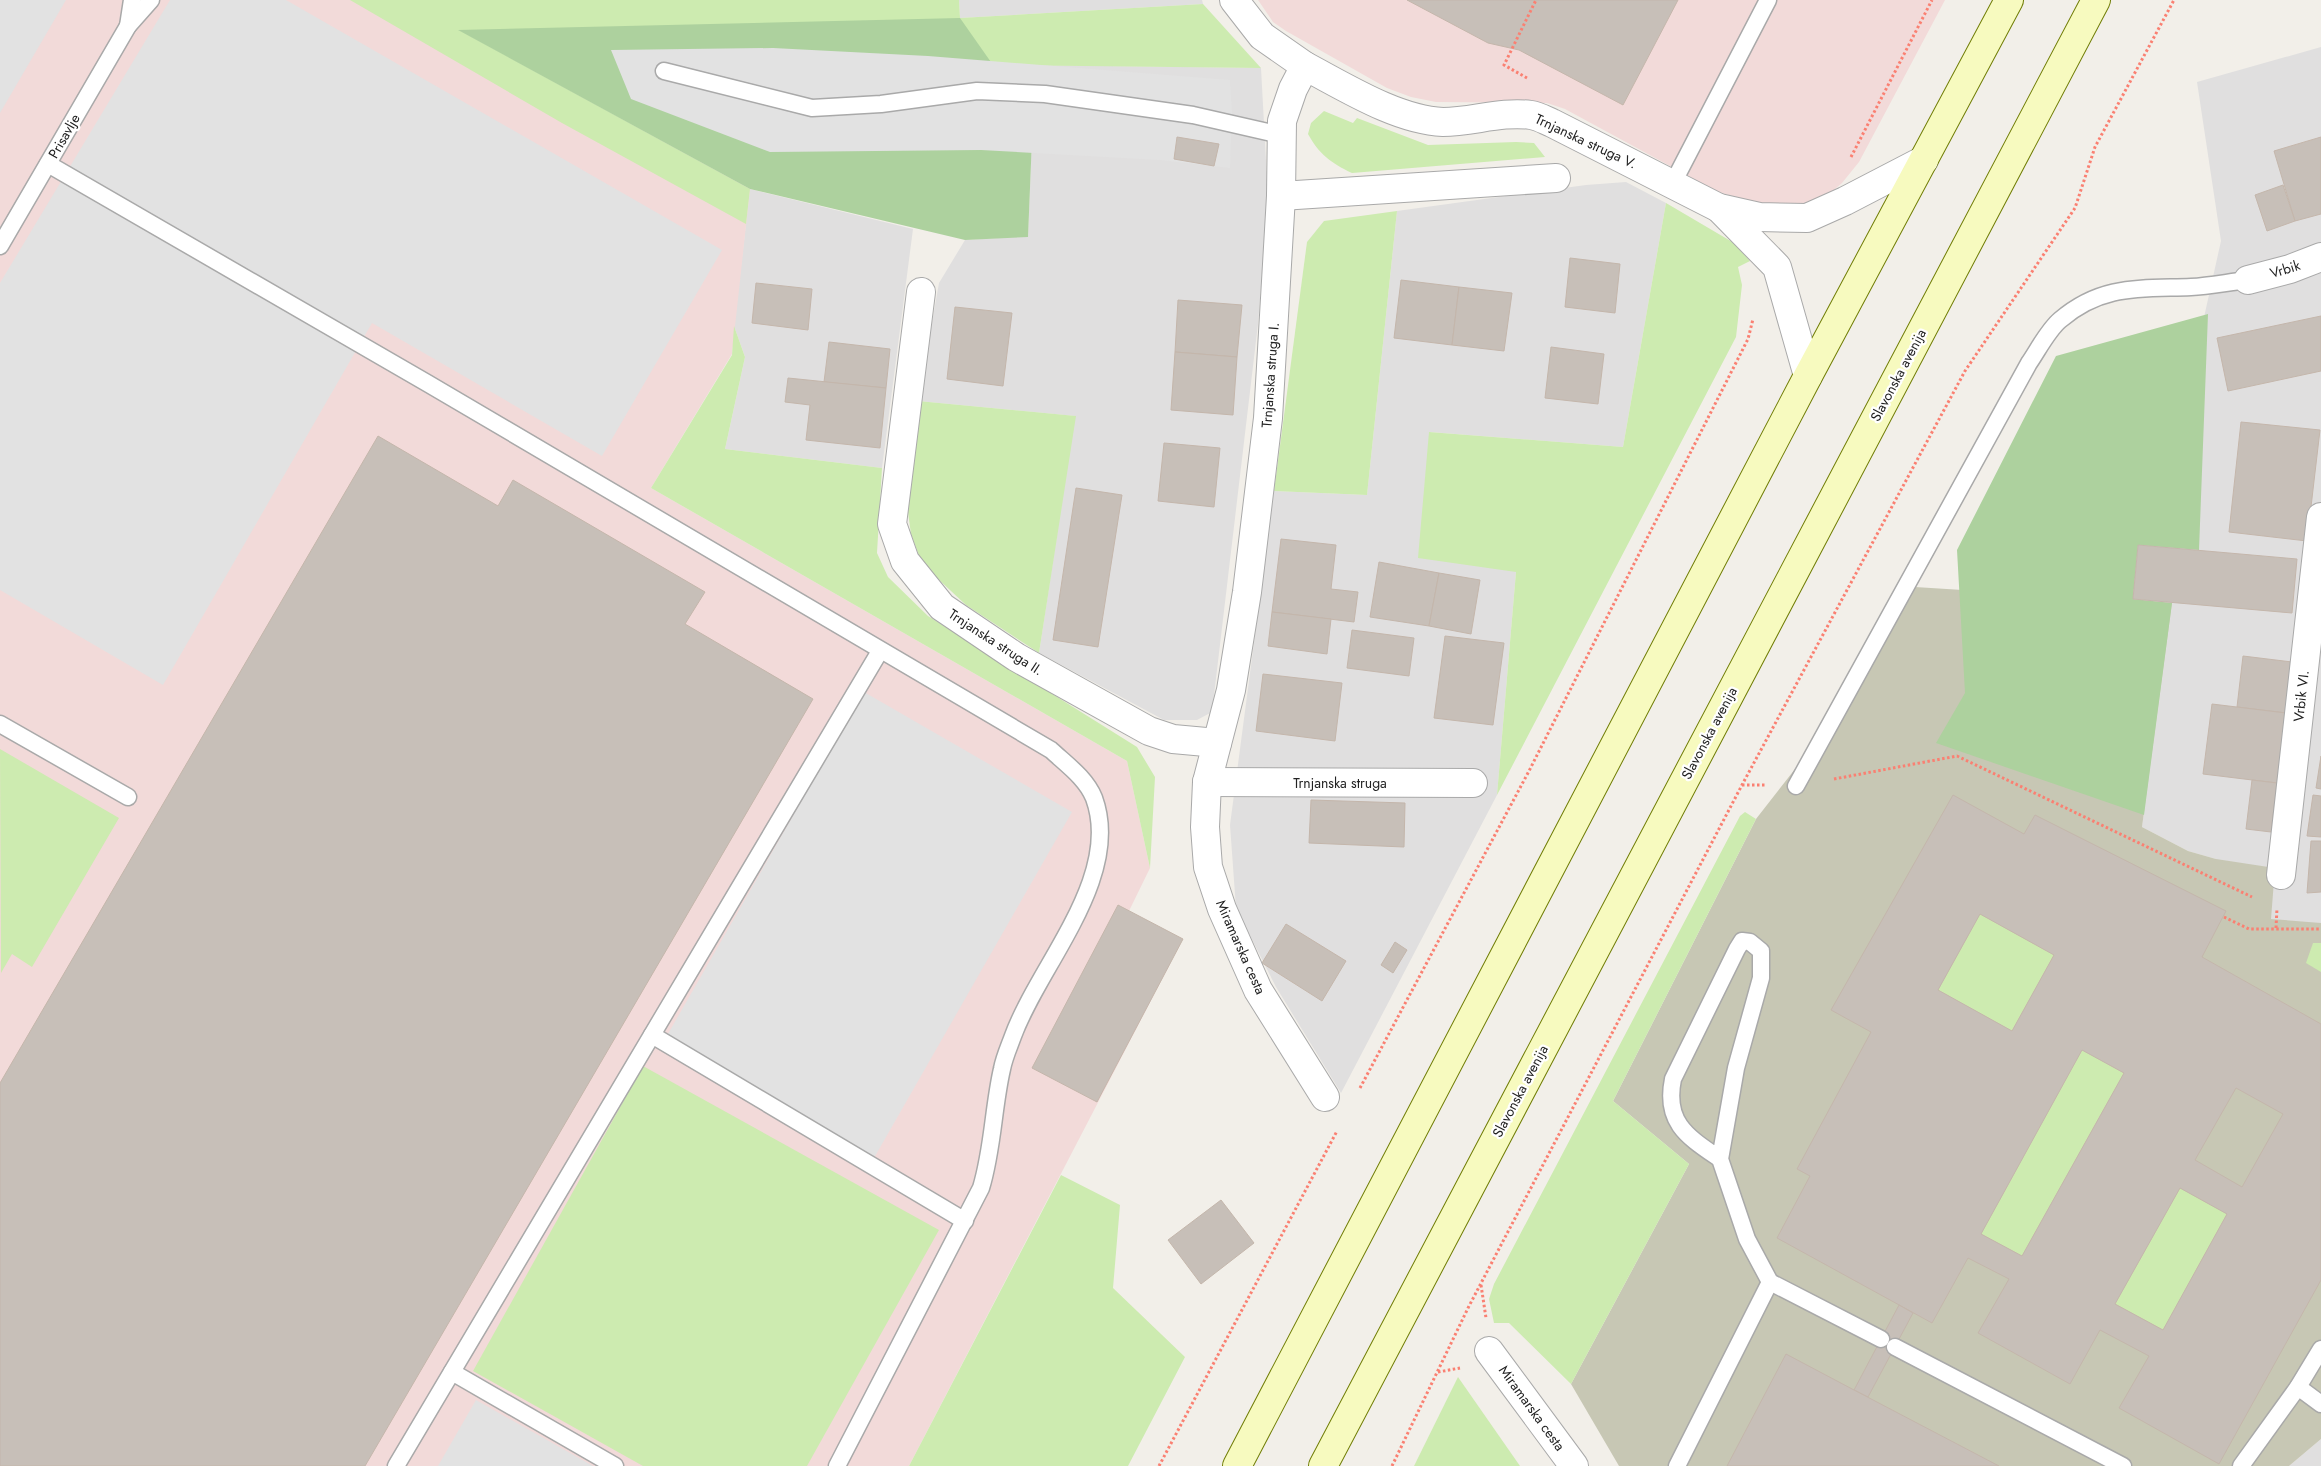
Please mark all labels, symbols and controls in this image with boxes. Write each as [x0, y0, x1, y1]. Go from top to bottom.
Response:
street label: Trnjanska struga V. [1532, 109, 1640, 173]
street label: Prisavlje [43, 110, 85, 162]
street label: Vrbik [2267, 255, 2303, 283]
street label: Trnjanska struga I. [1256, 322, 1284, 428]
street label: Slavonska avenija [1865, 325, 1931, 425]
street label: Trnjanska struga II. [945, 604, 1047, 680]
street label: Vrbik VI. [2288, 669, 2314, 723]
street label: Slavonska avenija [1676, 683, 1742, 783]
street label: Trnjanska struga [1293, 773, 1387, 793]
street label: Miramarska cesta [1211, 897, 1271, 997]
street label: Slavonska avenija [1487, 1041, 1553, 1141]
street label: Miramarska cesta [1494, 1361, 1570, 1455]

